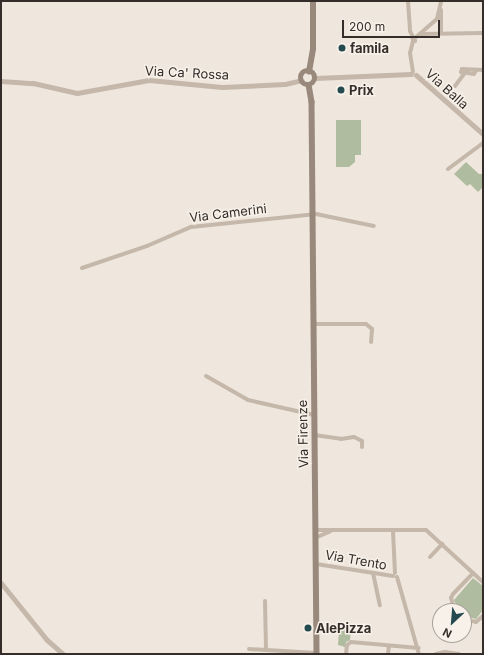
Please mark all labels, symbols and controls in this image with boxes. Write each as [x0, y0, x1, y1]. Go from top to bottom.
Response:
scale bar [344, 12, 442, 38]
text: 200 m [349, 19, 385, 34]
place label: famila [350, 40, 389, 56]
marker: famila [337, 43, 347, 53]
street label: Via Ca' Rossa [144, 63, 230, 83]
street label: Via Balla [422, 66, 472, 112]
place label: Prix [349, 82, 374, 98]
marker: Prix [336, 85, 346, 95]
street label: Via Camerini [188, 201, 268, 225]
street label: Via Firenze [295, 400, 311, 468]
street label: Via Trento [324, 547, 388, 573]
north arrow [432, 603, 472, 643]
place label: AlePizza [316, 620, 371, 636]
marker: AlePizza [303, 623, 313, 633]
text: N [440, 625, 454, 641]

